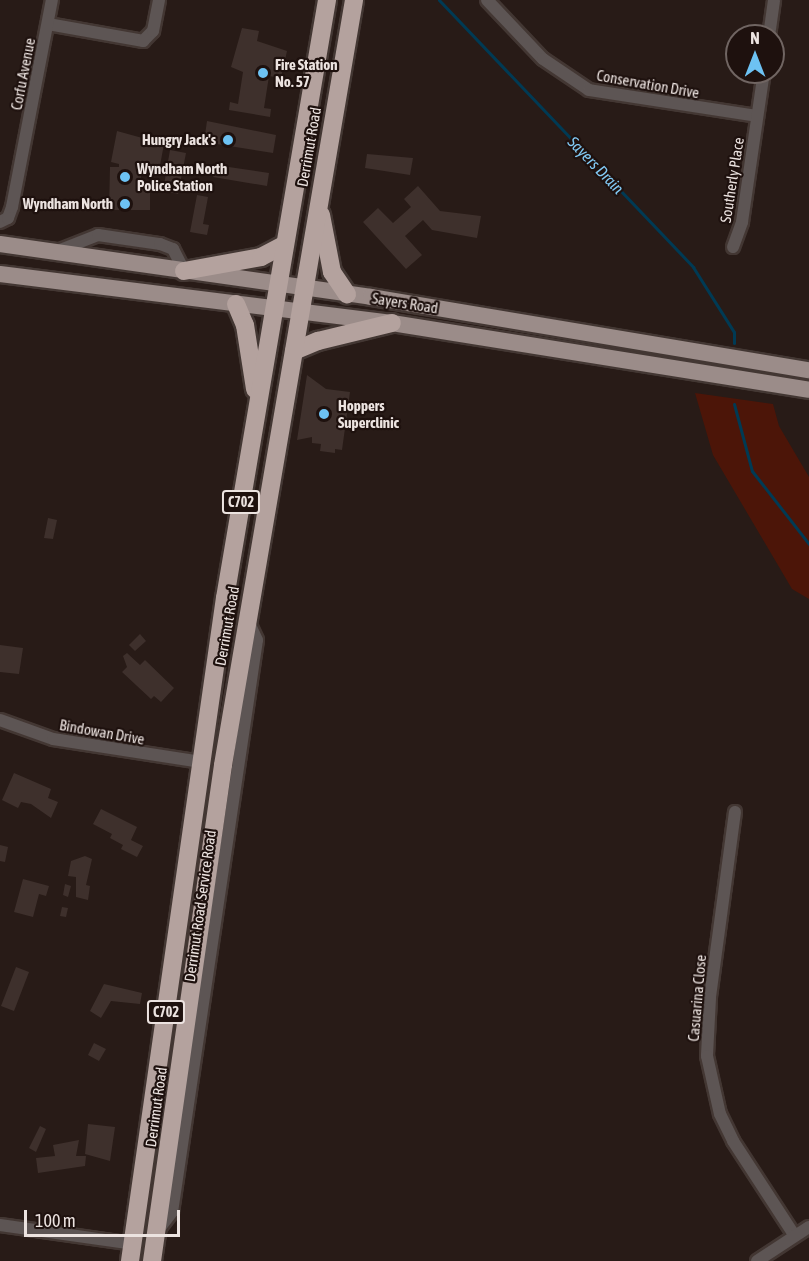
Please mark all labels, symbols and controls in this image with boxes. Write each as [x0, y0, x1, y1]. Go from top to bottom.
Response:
north arrow [725, 24, 785, 84]
text: N [750, 29, 760, 47]
street label: Corfu Avenue [7, 36, 39, 112]
place label: Fire Station No. 57 [275, 55, 337, 90]
marker: Fire Station No. 57 [256, 66, 270, 80]
street label: Conservation Drive [595, 66, 701, 102]
street label: Derrimut Road [293, 106, 325, 188]
place label: Hungry Jack's [142, 131, 216, 149]
water label: Sayers Drain [564, 132, 628, 198]
marker: Hungry Jack's [221, 133, 235, 147]
street label: Southerly Place [716, 136, 748, 224]
place label: Wyndham North Police Station [137, 159, 227, 194]
marker: Wyndham North Police Station [118, 170, 132, 184]
place label: Wyndham North [23, 195, 113, 213]
marker: Wyndham North [118, 197, 132, 211]
street label: Sayers Road [371, 289, 439, 317]
place label: Hoppers Superclinic [338, 396, 399, 431]
marker: Hoppers Superclinic [315, 405, 333, 423]
road number: C702 [222, 491, 260, 513]
street label: Derrimut Road [211, 585, 243, 667]
street label: Bindowan Drive [58, 716, 146, 748]
street label: Derrimut Road Service Road [180, 829, 220, 983]
street label: Casuarina Close [684, 954, 710, 1042]
road number: C702 [146, 1001, 186, 1023]
street label: Derrimut Road [141, 1066, 171, 1148]
scale bar [27, 1198, 183, 1236]
text: 100 m [35, 1210, 76, 1231]

